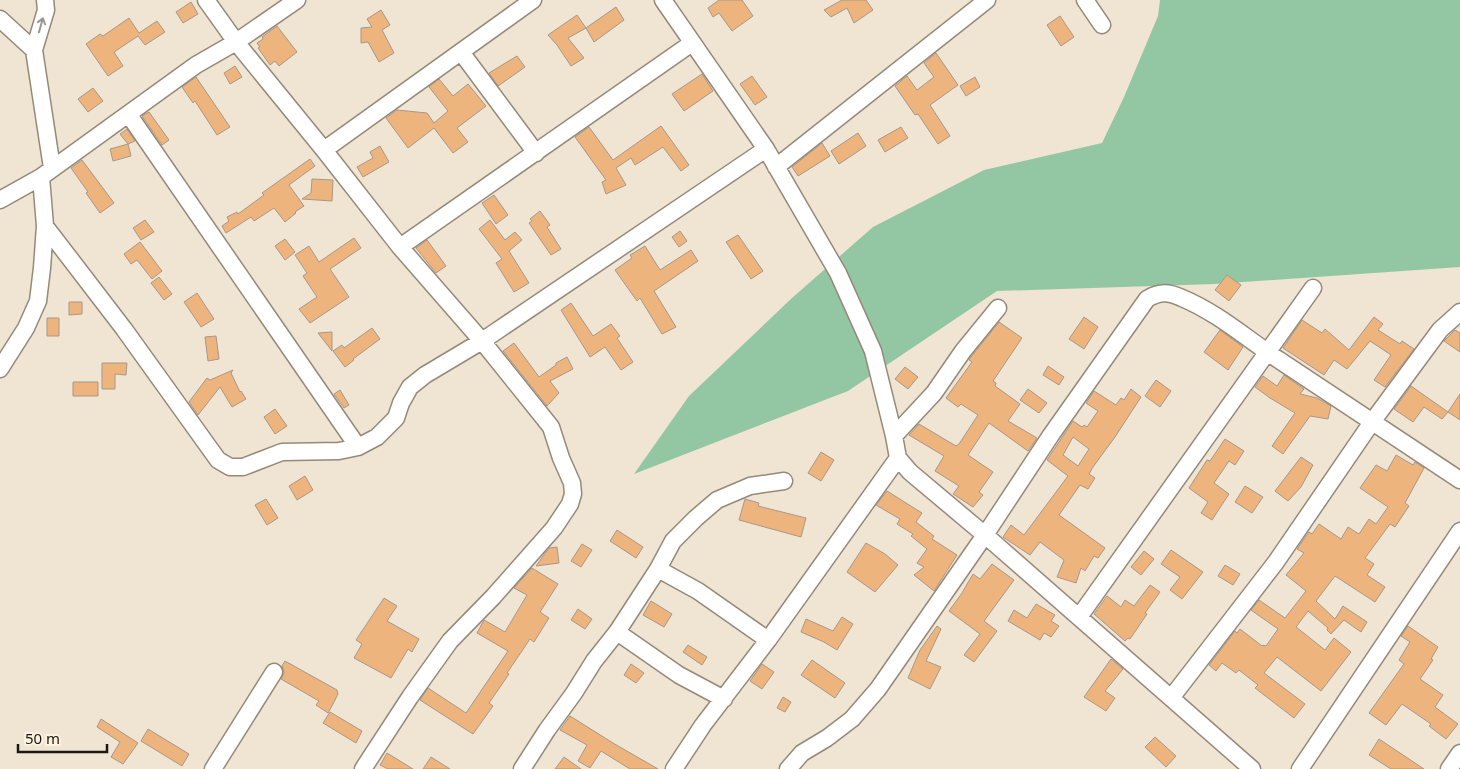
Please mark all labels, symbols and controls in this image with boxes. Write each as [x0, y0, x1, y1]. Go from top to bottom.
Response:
one-way arrow [37, 18, 47, 34]
scale bar [18, 722, 106, 754]
text: 50 m [25, 728, 60, 748]

